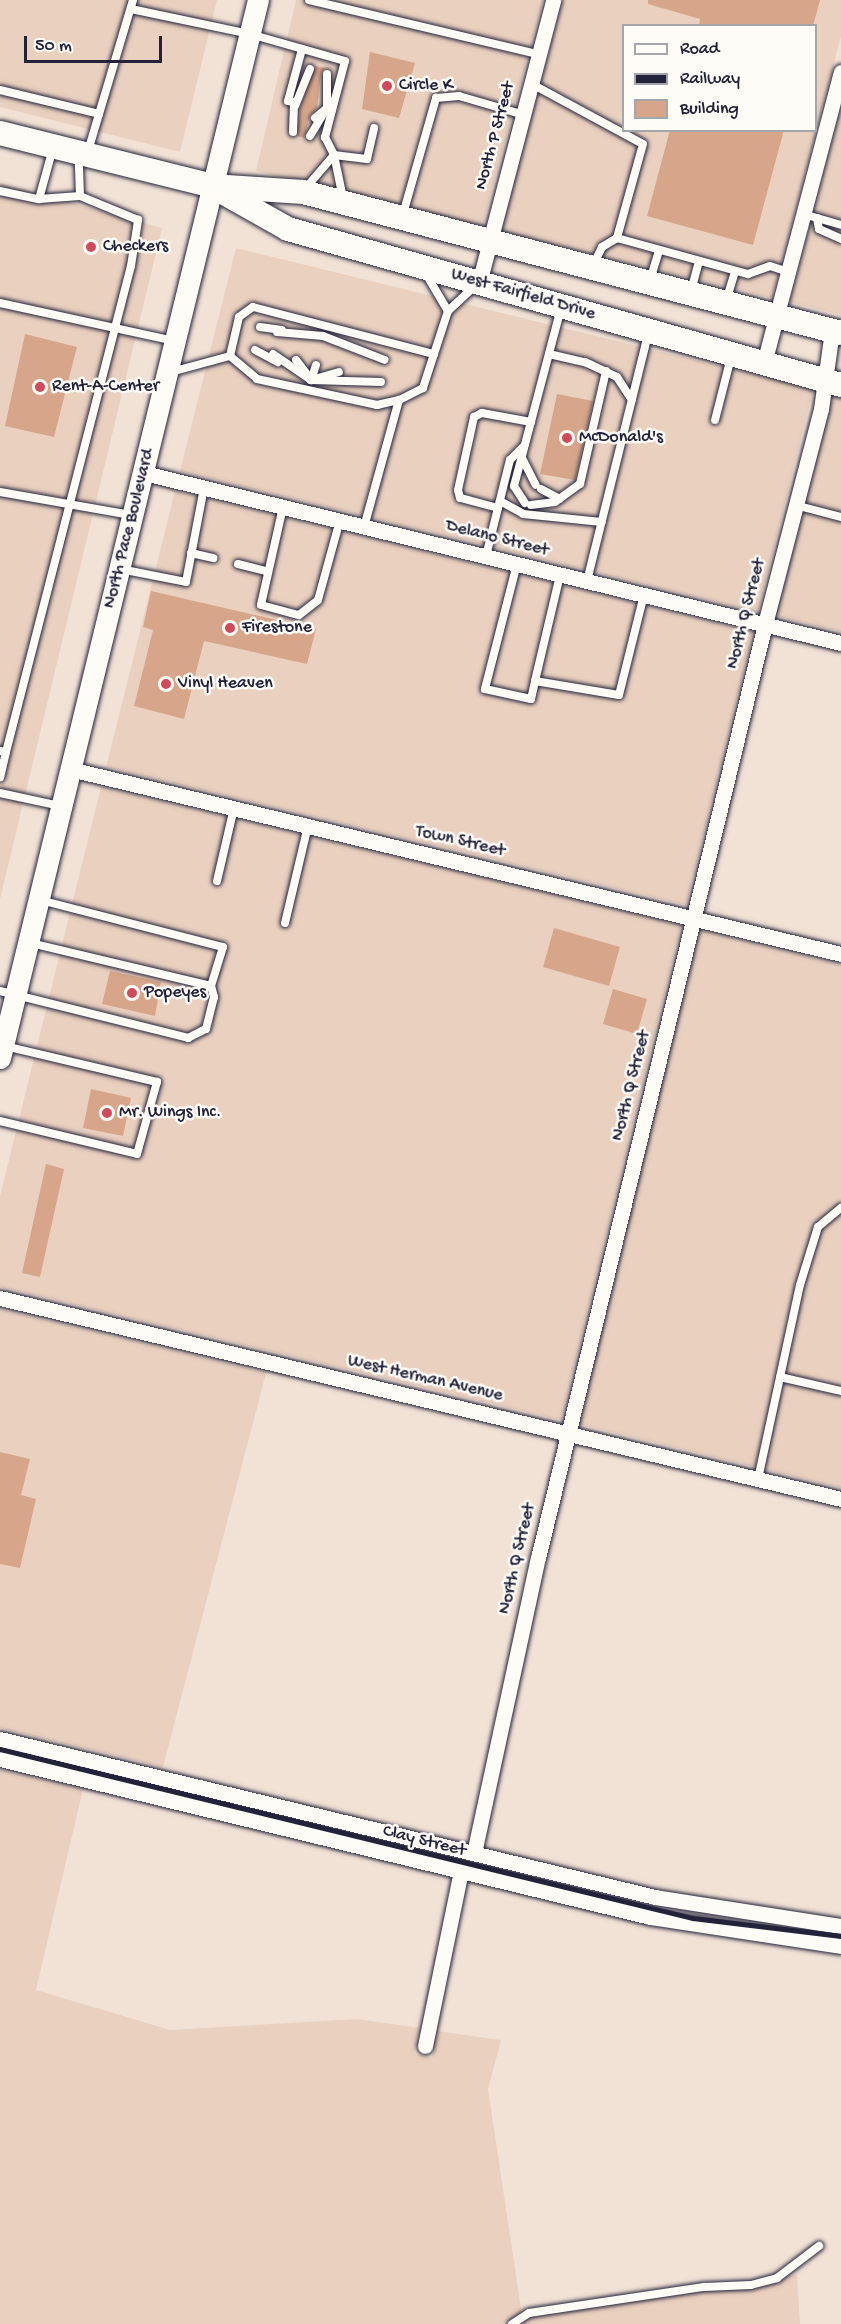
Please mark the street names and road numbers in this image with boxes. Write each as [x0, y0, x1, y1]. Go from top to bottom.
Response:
street label: North P Street [471, 80, 521, 192]
street label: West Fairfield Drive [448, 264, 598, 326]
street label: North Pace Boulevard [100, 447, 160, 611]
street label: Delano Street [443, 516, 551, 562]
street label: North Q Street [723, 557, 771, 671]
street label: Town Street [413, 821, 507, 863]
street label: North Q Street [608, 1029, 656, 1143]
street label: West Herman Avenue [345, 1351, 505, 1407]
street label: North Q Street [495, 1501, 541, 1617]
street label: Clay Street [380, 1821, 468, 1863]

